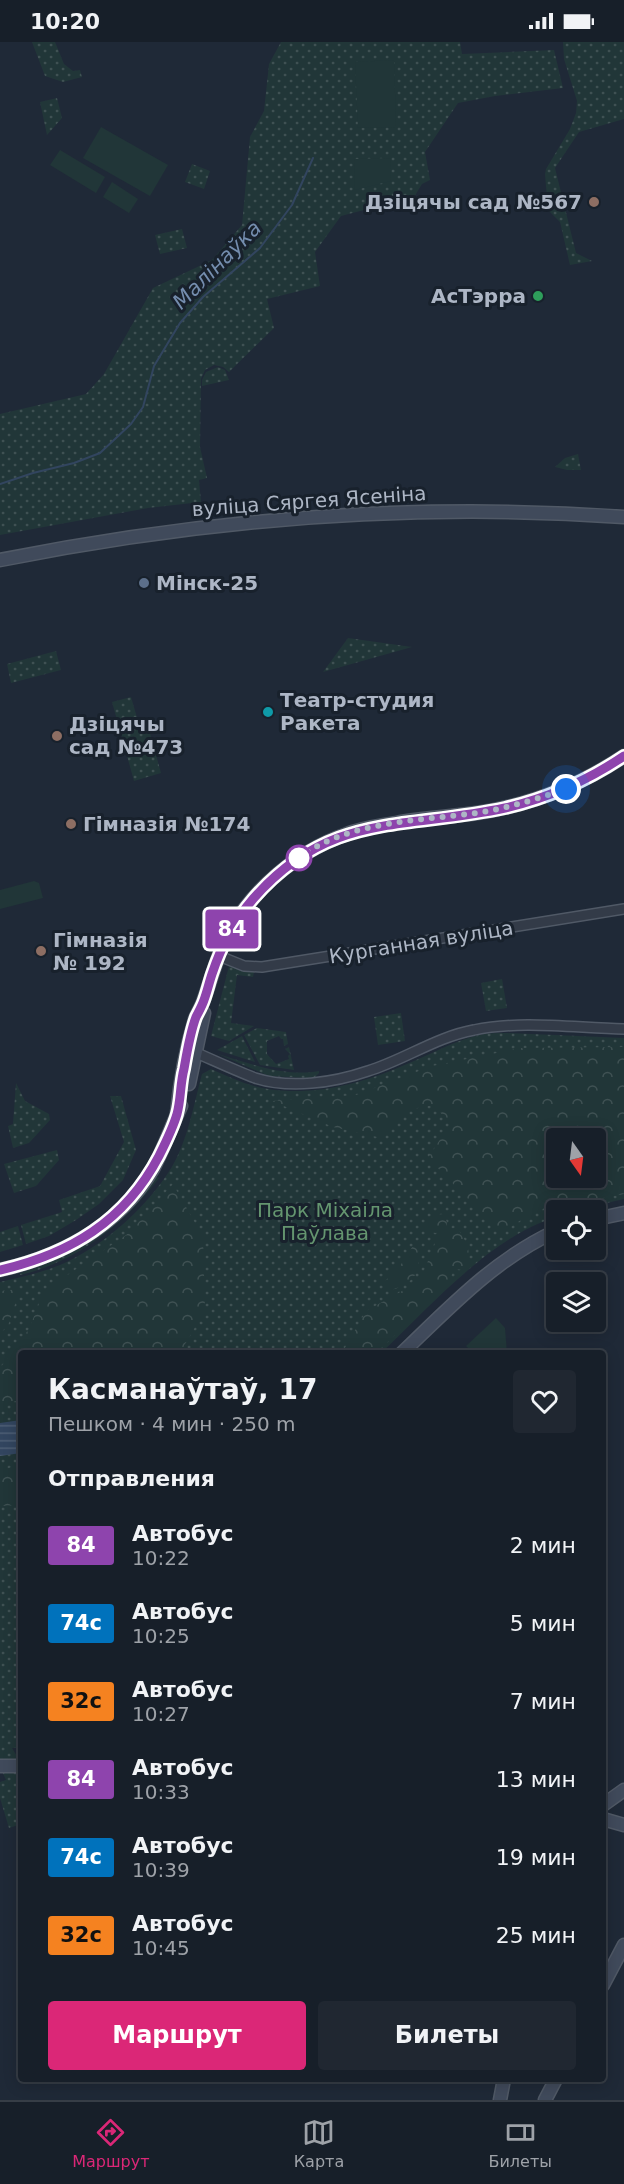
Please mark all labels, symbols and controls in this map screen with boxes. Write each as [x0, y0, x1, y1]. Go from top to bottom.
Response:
text: 10:20 [30, 9, 100, 34]
place label: Дзіцячы сад №567 [365, 190, 582, 214]
marker: Дзіцячы сад №567 [587, 195, 601, 209]
water label: Малінаўка [168, 216, 266, 314]
place label: АсТэрра [431, 284, 526, 308]
marker: АсТэрра [531, 289, 545, 303]
street label: вуліца Сяргея Ясеніна [191, 481, 427, 521]
place label: Мінск-25 [156, 571, 258, 595]
marker: Мінск-25 [137, 576, 151, 590]
place label: Театр-студия Ракета [280, 688, 434, 735]
marker: Театр-студия Ракета [261, 705, 275, 719]
place label: Дзіцячы сад №473 [69, 712, 183, 759]
marker: Дзіцячы сад №473 [50, 729, 64, 743]
your location [551, 774, 581, 804]
place label: Гімназія №174 [83, 812, 250, 836]
marker: Гімназія №174 [64, 817, 78, 831]
unlabelled marker [286, 845, 312, 871]
line badge: 84 [205, 910, 259, 948]
street label: Курганная вуліца [327, 916, 515, 968]
text: 84 [217, 917, 247, 941]
place label: Гімназія № 192 [53, 928, 148, 975]
marker: Гімназія № 192 [34, 944, 48, 958]
north arrow [546, 1128, 606, 1188]
map controls [546, 1128, 606, 1332]
park label: Парк Міхаіла Паўлава [257, 1198, 393, 1245]
button: locate [546, 1200, 606, 1260]
button: layers [546, 1272, 606, 1332]
button: heart [513, 1370, 576, 1433]
text: Касманаўтаў, 17 [48, 1373, 317, 1406]
text: Пешком · 4 мин · 250 m [48, 1412, 295, 1436]
text: Отправления [48, 1466, 215, 1491]
text: Автобус [132, 1521, 234, 1546]
text: 84 [66, 1533, 96, 1557]
text: 2 мин [510, 1533, 576, 1558]
text: 10:22 [132, 1546, 190, 1570]
text: Автобус [132, 1599, 234, 1624]
text: 74с [60, 1611, 102, 1635]
text: 5 мин [510, 1611, 576, 1636]
text: 10:25 [132, 1624, 190, 1648]
text: Автобус [132, 1677, 234, 1702]
text: 32с [60, 1689, 102, 1713]
text: 7 мин [510, 1689, 576, 1714]
text: 10:27 [132, 1702, 190, 1726]
text: Автобус [132, 1755, 234, 1780]
text: 84 [66, 1767, 96, 1791]
text: 13 мин [496, 1767, 576, 1792]
text: 10:33 [132, 1780, 190, 1804]
text: Автобус [132, 1833, 234, 1858]
text: 74с [60, 1845, 102, 1869]
text: 19 мин [496, 1845, 576, 1870]
text: 10:39 [132, 1858, 190, 1882]
text: Автобус [132, 1911, 234, 1936]
text: 32с [60, 1923, 102, 1947]
text: 25 мин [496, 1923, 576, 1948]
text: 10:45 [132, 1936, 190, 1960]
button: Маршрут [48, 2001, 306, 2070]
button: Билеты [318, 2001, 576, 2070]
tab: Маршрут [72, 2116, 149, 2171]
tab: Карта [294, 2116, 344, 2171]
tab: Билеты [488, 2116, 552, 2171]

